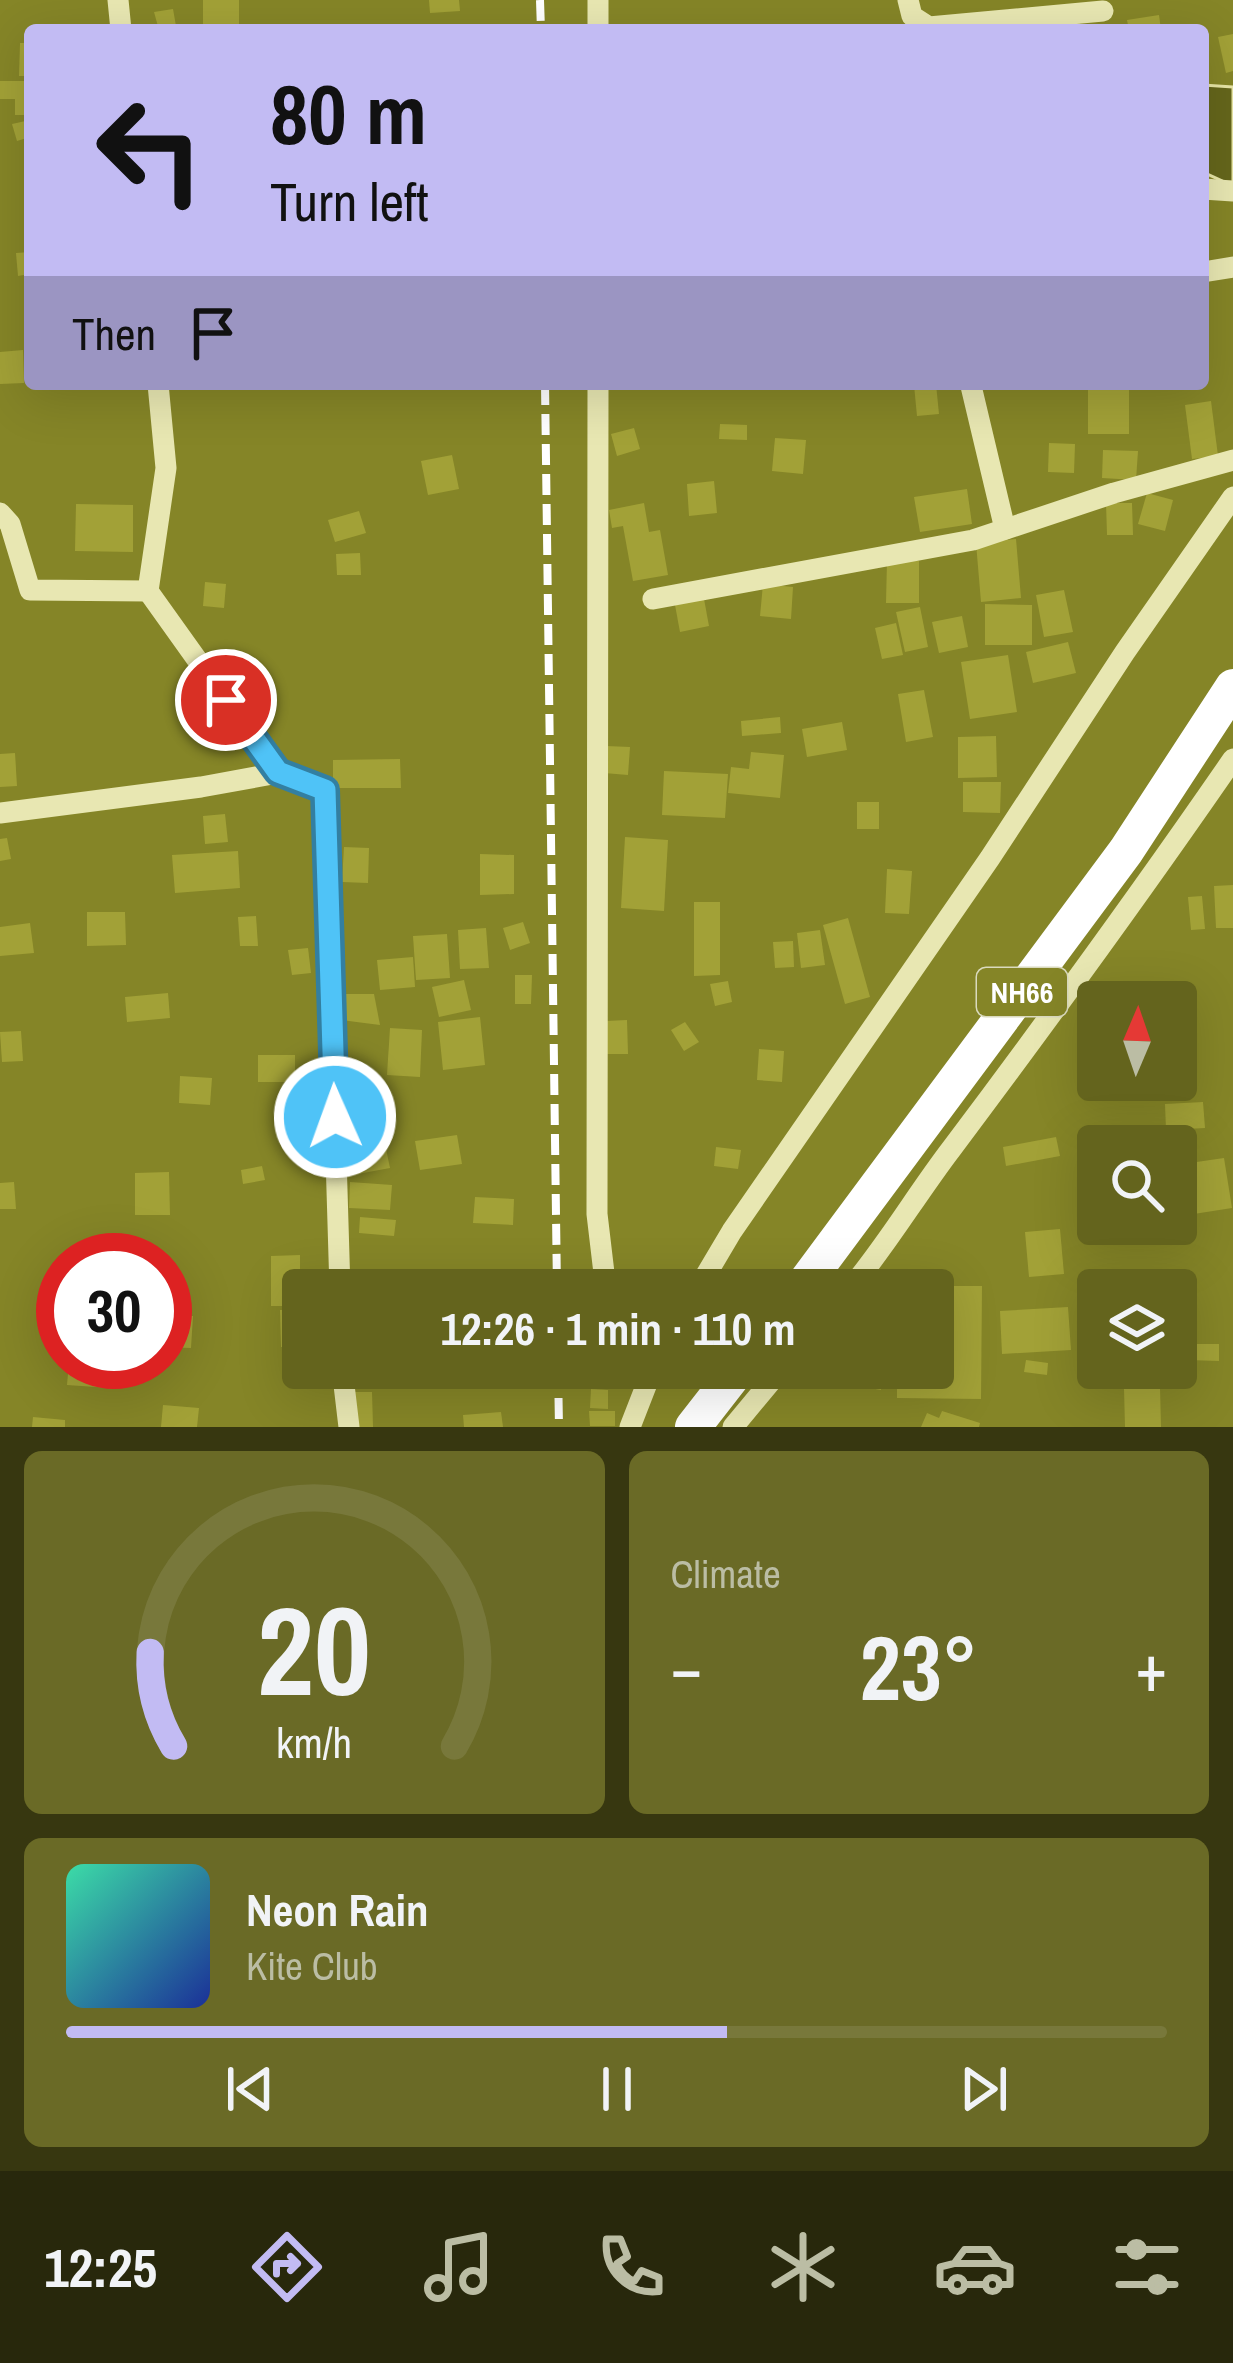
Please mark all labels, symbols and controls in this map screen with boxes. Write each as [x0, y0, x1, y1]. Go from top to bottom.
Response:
text: 80 m [270, 57, 427, 170]
icon: left [72, 72, 228, 228]
text: Turn left [270, 165, 429, 238]
icon: arrive [180, 300, 246, 366]
text: Then [72, 303, 156, 364]
pin [175, 649, 277, 751]
icon: arrive [193, 667, 259, 733]
road number: NH66 [977, 968, 1067, 1016]
north arrow [1077, 981, 1197, 1101]
map controls [1077, 981, 1197, 1389]
position arrow [272, 1054, 398, 1180]
button: search [1077, 1125, 1197, 1245]
speed limit sign: 30 [36, 1233, 192, 1389]
button: layers [1077, 1269, 1197, 1389]
text: 12:26 · 1 min · 110 m [441, 1298, 795, 1359]
text: Climate [671, 1548, 781, 1600]
text: 20 [257, 1566, 371, 1734]
text: 23° [860, 1607, 978, 1728]
text: − [671, 1623, 702, 1712]
text: + [1135, 1623, 1167, 1712]
text: km/h [276, 1713, 352, 1770]
text: Neon Rain [246, 1879, 428, 1940]
text: Kite Club [246, 1940, 378, 1992]
icon: previous [217, 2056, 283, 2122]
icon: pause [584, 2056, 650, 2122]
icon: next [951, 2056, 1017, 2122]
icon: directions [245, 2225, 329, 2309]
icon: music [417, 2225, 501, 2309]
icon: phone [589, 2225, 673, 2309]
icon: climate [761, 2225, 845, 2309]
icon: car [933, 2225, 1017, 2309]
icon: filters [1105, 2225, 1189, 2309]
text: 12:25 [44, 2231, 157, 2304]

